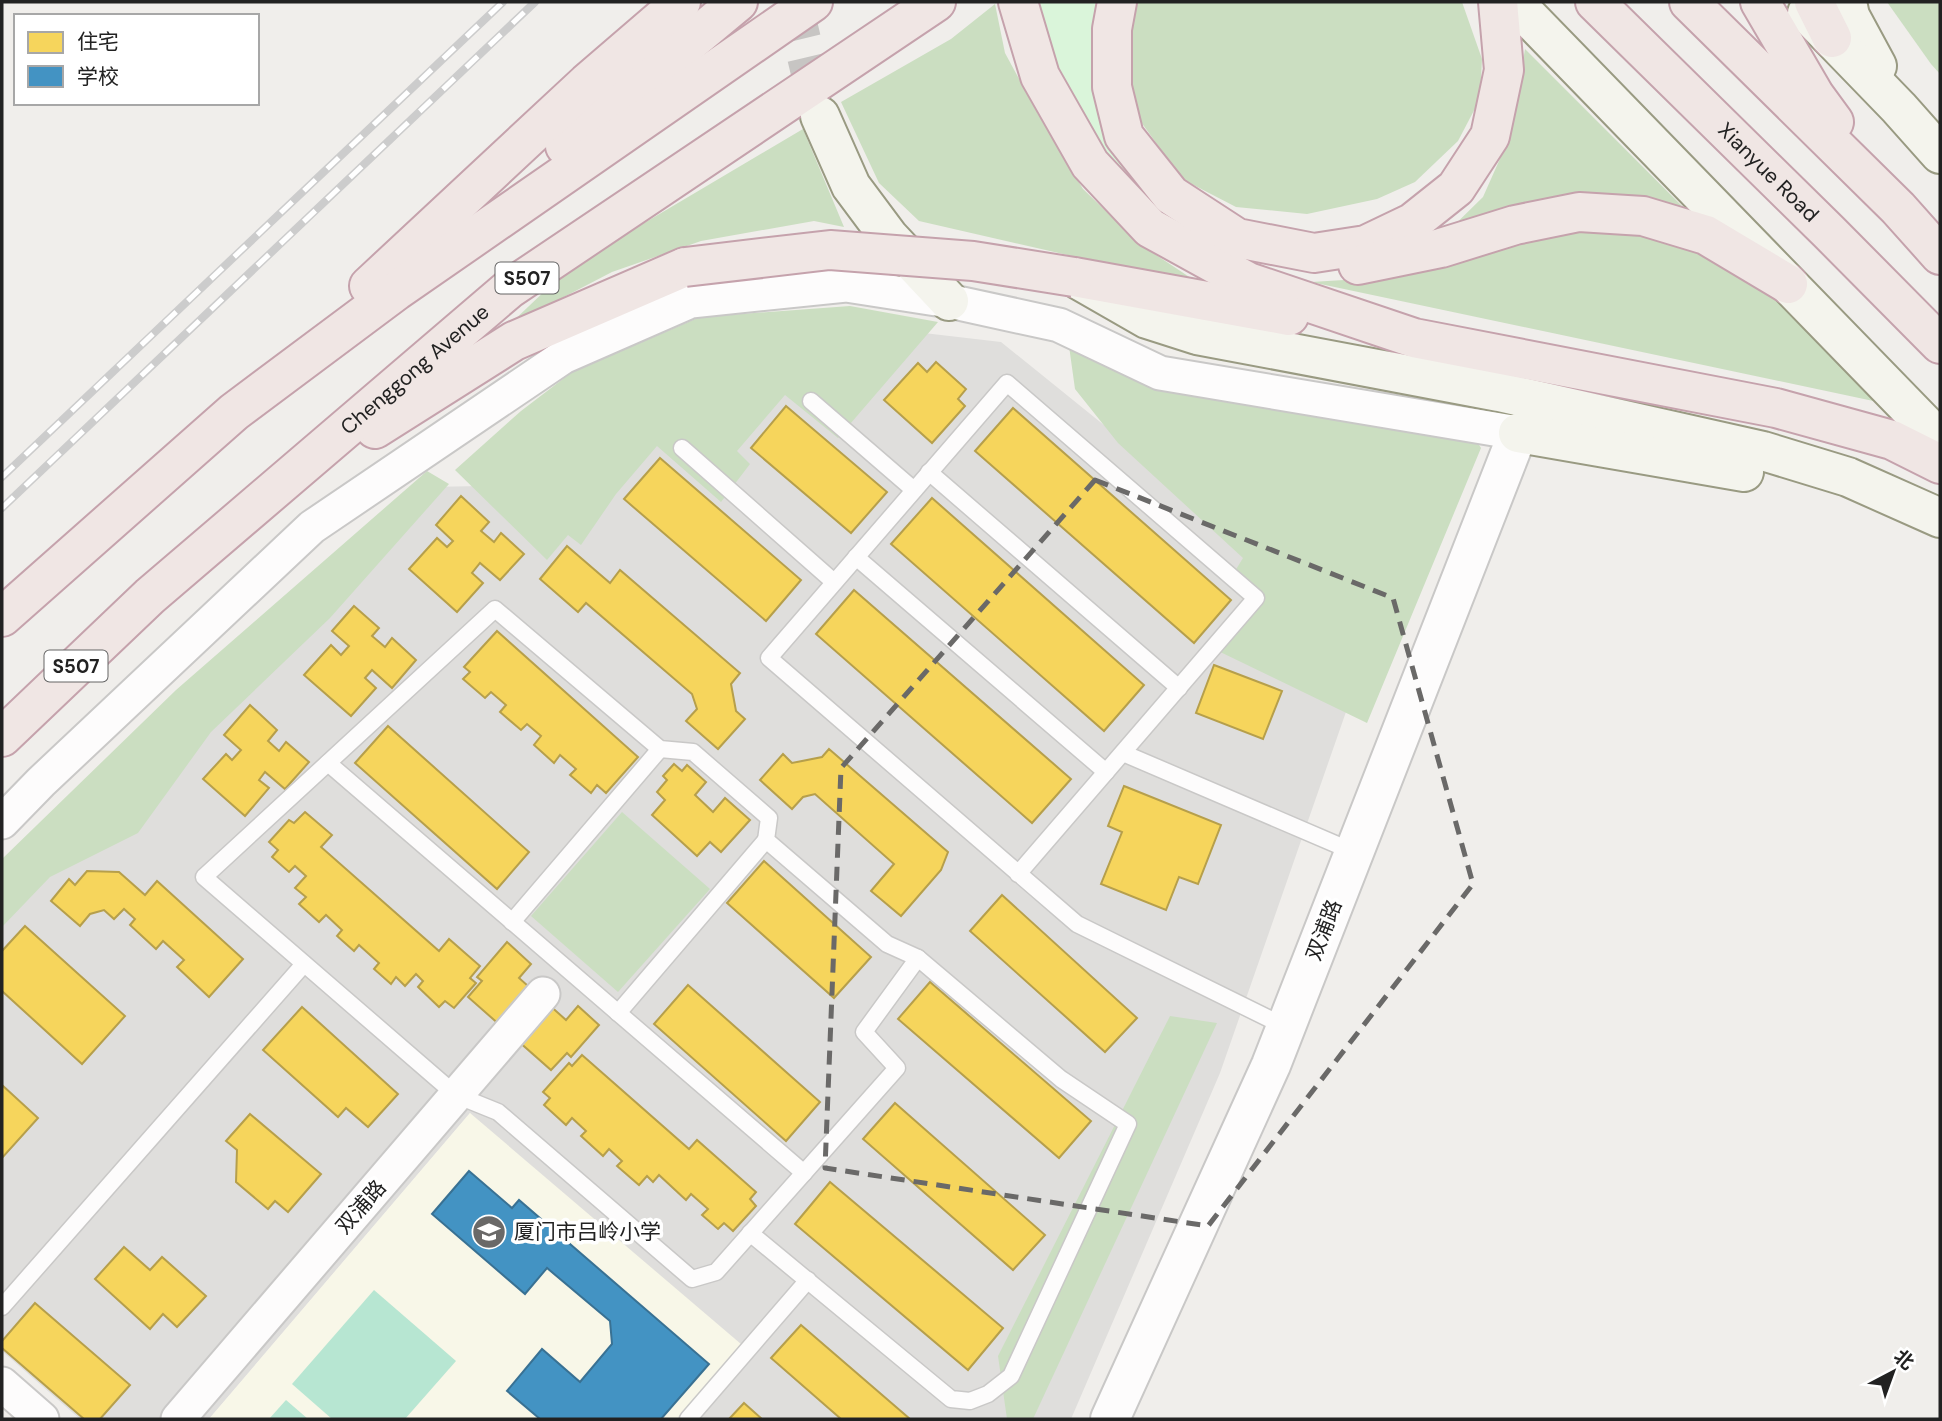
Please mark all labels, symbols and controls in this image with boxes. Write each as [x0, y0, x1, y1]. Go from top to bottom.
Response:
legend [14, 14, 259, 105]
text: 住宅 [77, 28, 119, 56]
text: 学校 [77, 63, 119, 91]
street label: Xianyue Road [1712, 116, 1825, 228]
road number: S507 [496, 262, 558, 294]
street label: Chenggong Avenue [335, 298, 495, 441]
road number: S507 [44, 650, 108, 681]
street label: 双浦路 [1300, 896, 1348, 964]
street label: 双浦路 [330, 1174, 392, 1240]
school or university icon: 厦门市吕岭小学 [470, 1213, 508, 1251]
place label: 厦门市吕岭小学 [514, 1218, 661, 1246]
north arrow [1858, 1337, 1928, 1407]
text: 北 [1888, 1344, 1919, 1375]

